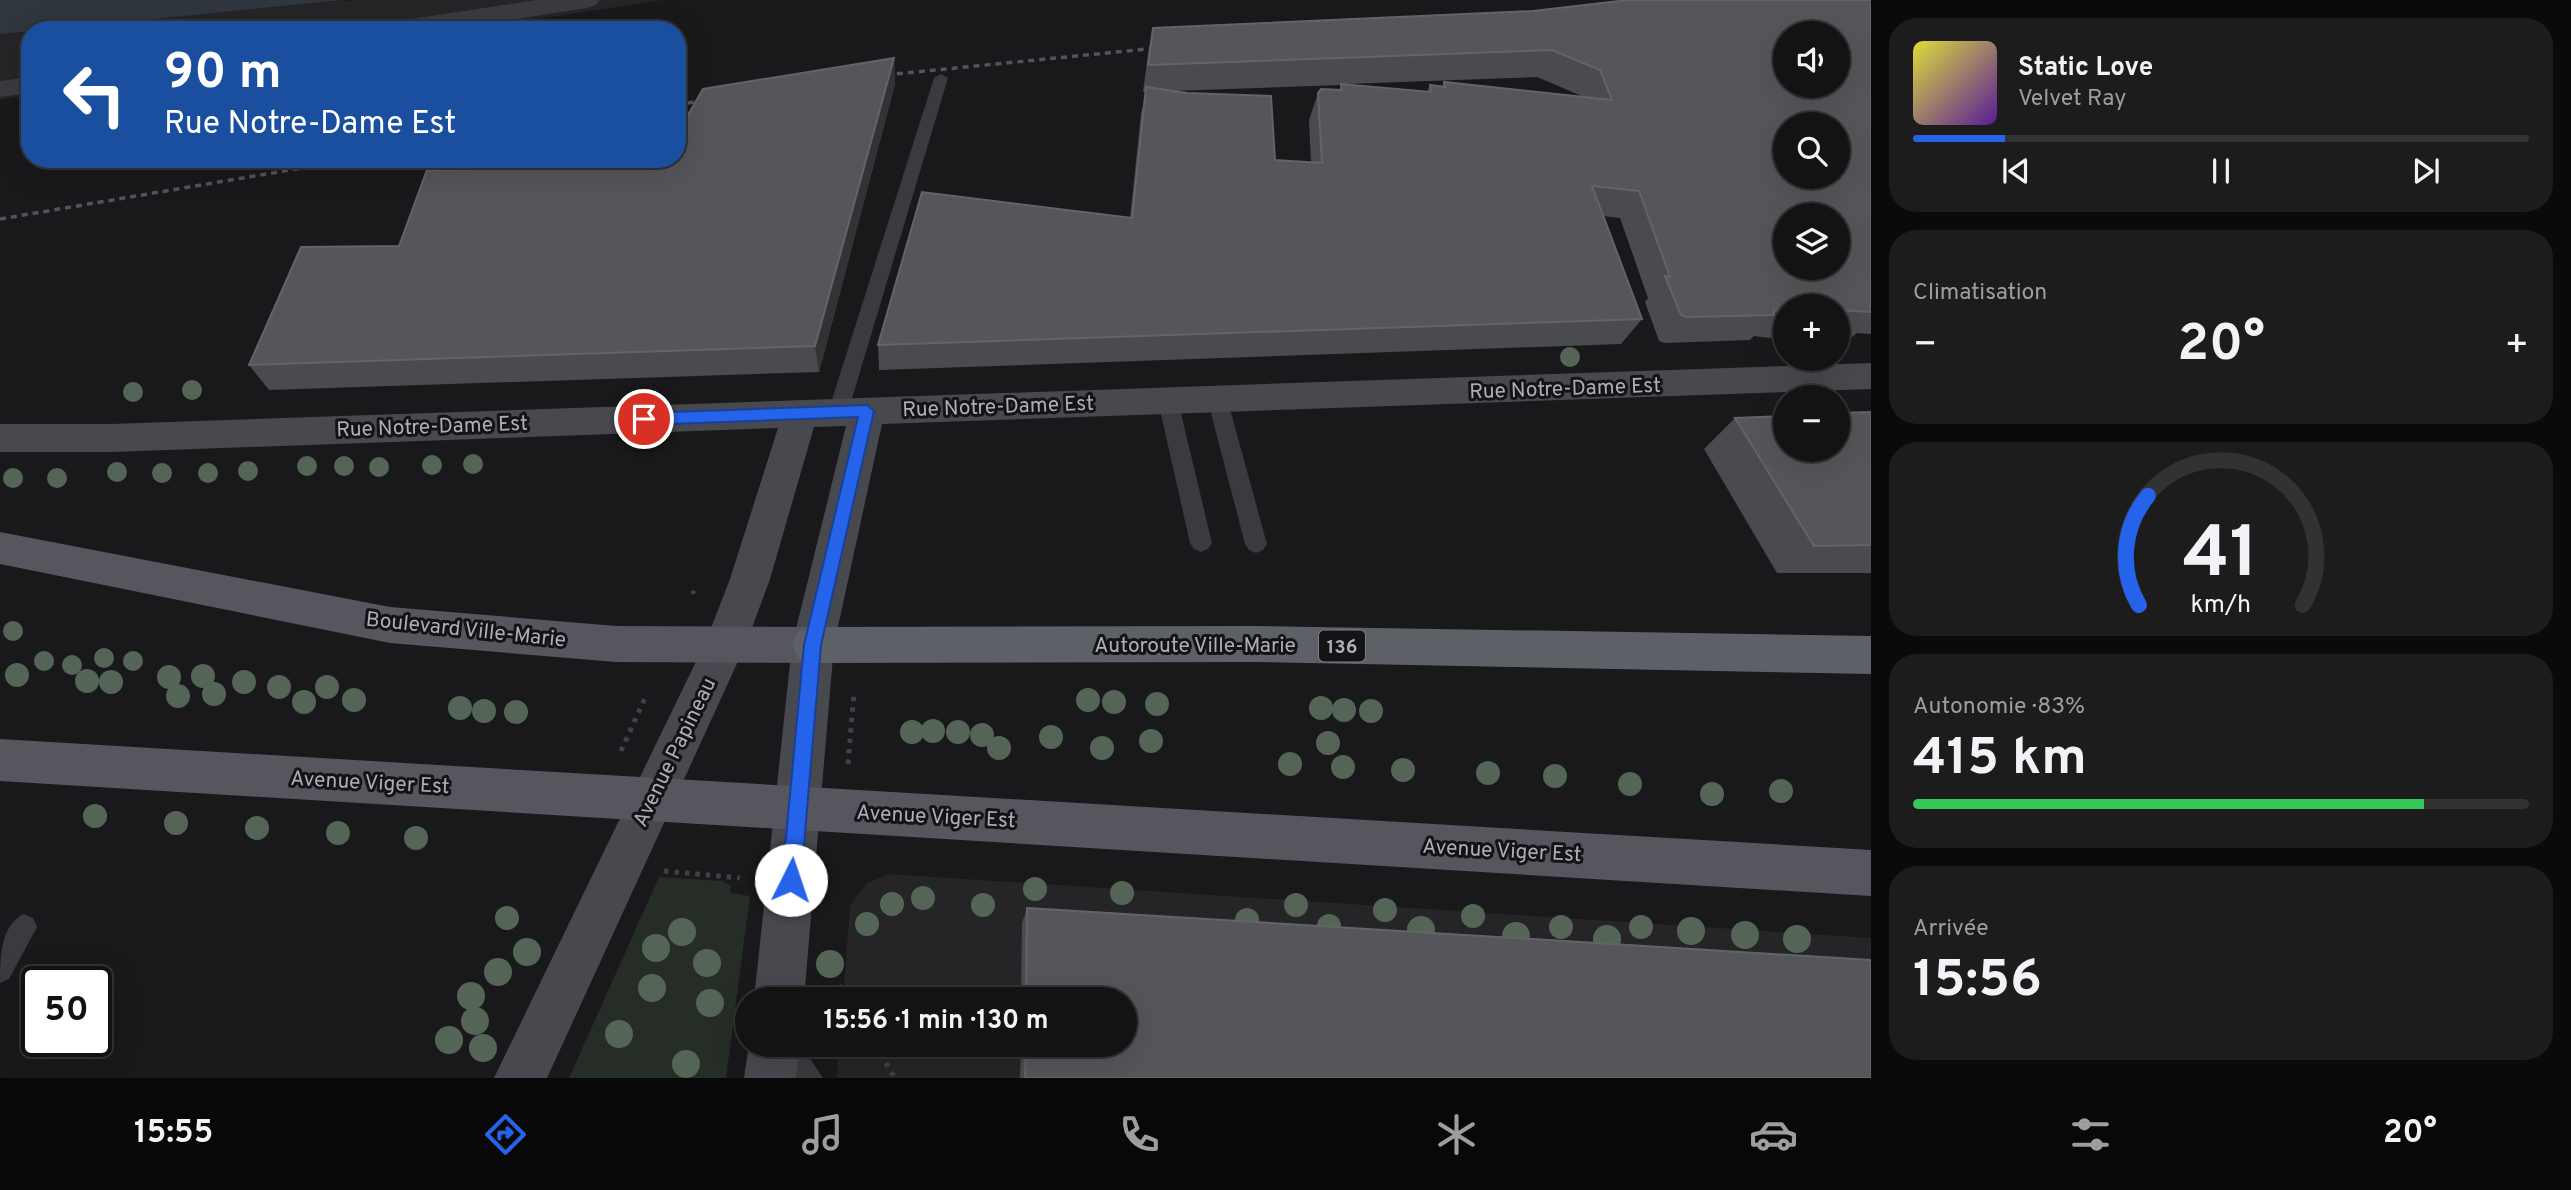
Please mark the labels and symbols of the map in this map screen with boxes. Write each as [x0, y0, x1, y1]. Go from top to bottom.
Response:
street label: Rue Notre-Dame Est [1469, 373, 1661, 406]
pin [614, 389, 674, 449]
street label: Rue Notre-Dame Est [902, 391, 1094, 424]
street label: Rue Notre-Dame Est [336, 411, 528, 444]
street label: Boulevard Ville-Marie [364, 607, 567, 654]
road number: 136 [1319, 631, 1365, 662]
street label: Autoroute Ville-Marie [1094, 633, 1296, 660]
street label: Avenue Papineau [628, 674, 723, 832]
street label: Avenue Viger Est [290, 766, 450, 801]
street label: Avenue Viger Est [856, 800, 1016, 835]
street label: Avenue Viger Est [1422, 834, 1582, 869]
position arrow [754, 843, 828, 917]
speed limit sign: 50 [21, 966, 112, 1057]

